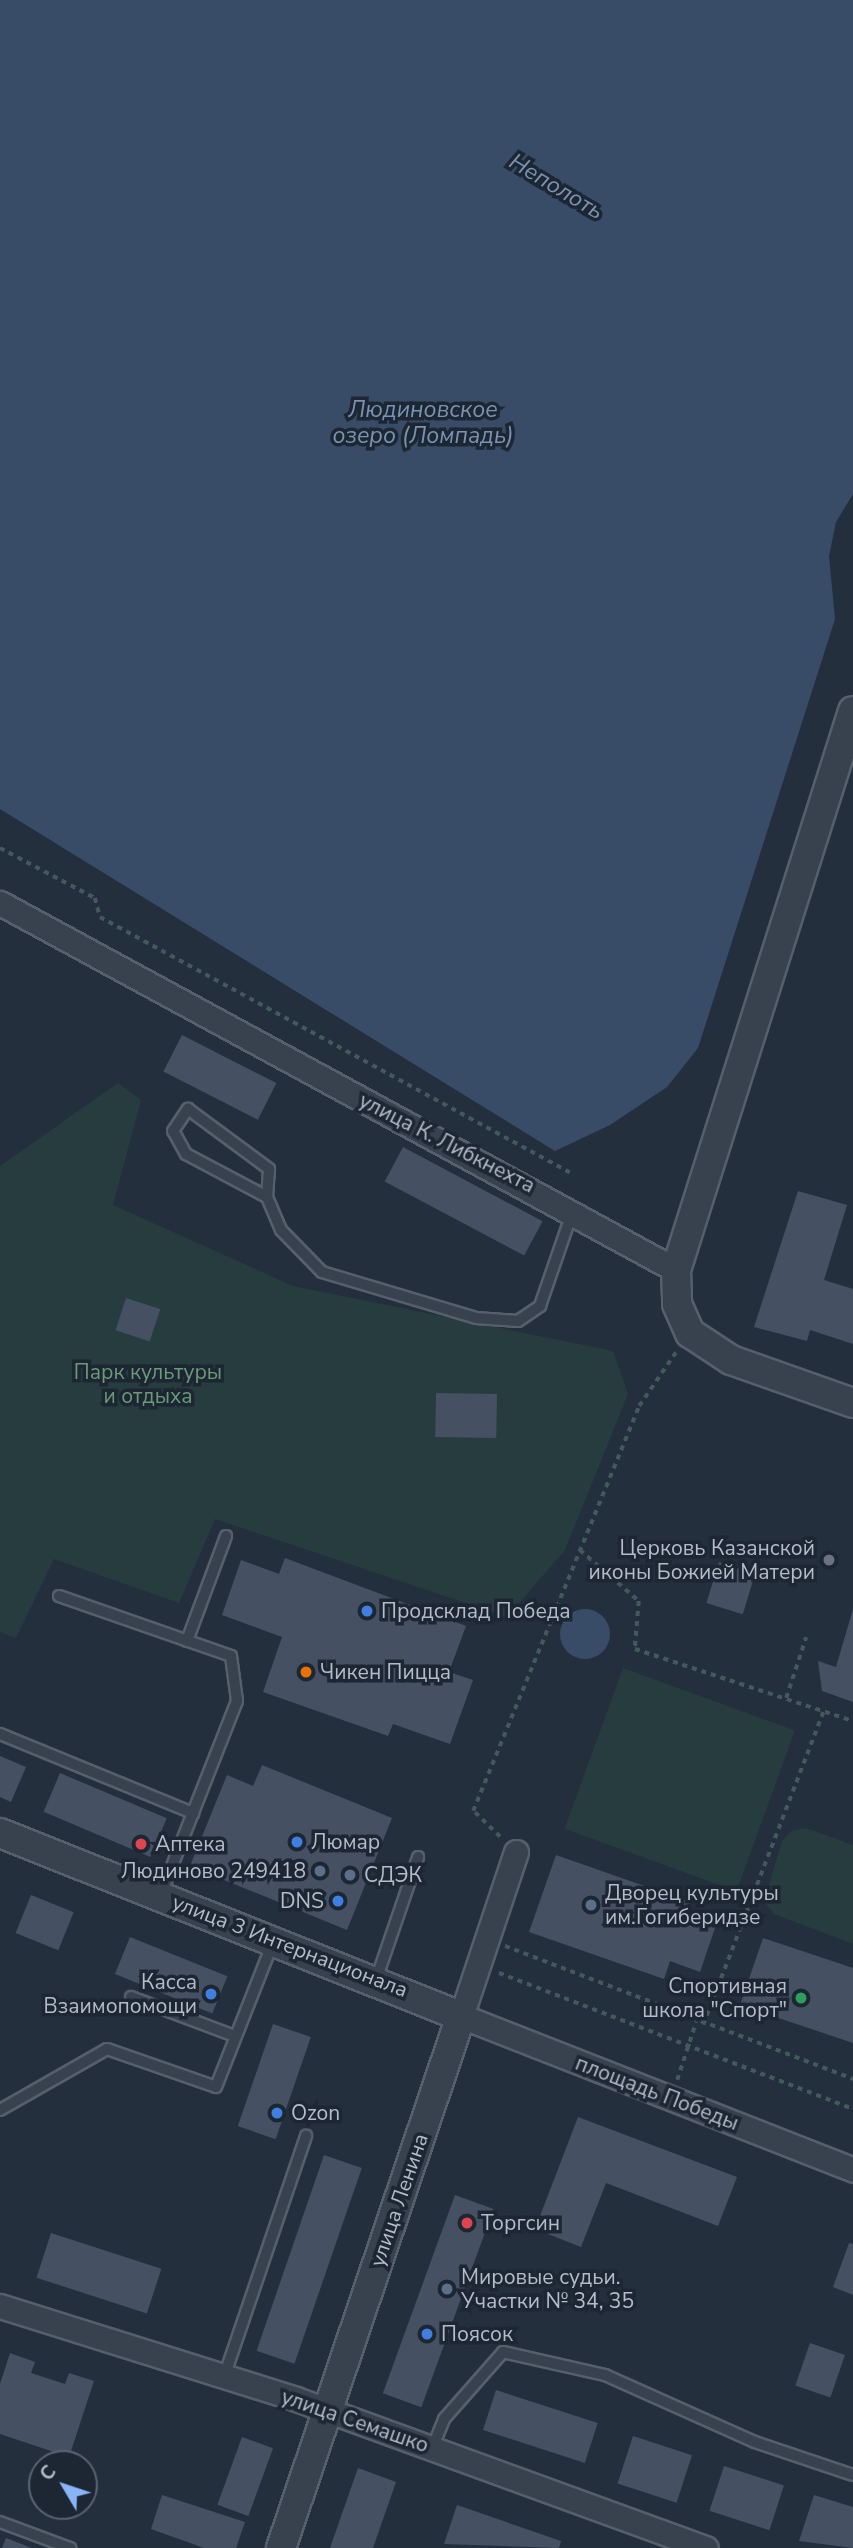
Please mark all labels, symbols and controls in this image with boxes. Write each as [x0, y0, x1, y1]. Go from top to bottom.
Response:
water label: Неполоть [504, 148, 608, 226]
water label: Людиновское озеро (Ломпадь) [332, 396, 514, 450]
street label: улица К. Либкнехта [355, 1088, 539, 1198]
park label: Парк культуры и отдыха [74, 1359, 222, 1409]
place label: Церковь Казанской иконы Божией Матери [589, 1535, 815, 1585]
marker: Церковь Казанской иконы Божией Матери [821, 1552, 837, 1568]
place label: Продсклад Победа [381, 1598, 571, 1624]
marker: Продсклад Победа [359, 1603, 375, 1619]
place label: Чикен Пицца [320, 1659, 451, 1685]
marker: Чикен Пицца [298, 1664, 314, 1680]
place label: Люмар [311, 1829, 380, 1855]
place label: Аптека [155, 1831, 226, 1857]
marker: Люмар [289, 1834, 305, 1850]
marker: Аптека [133, 1836, 149, 1852]
place label: Людиново 249418 [121, 1858, 306, 1884]
place label: СДЭК [364, 1862, 422, 1888]
marker: Людиново 249418 [312, 1863, 328, 1879]
marker: СДЭК [342, 1867, 358, 1883]
place label: Дворец культуры им.Гогиберидзе [605, 1880, 779, 1930]
place label: DNS [280, 1888, 324, 1914]
street label: улица 3 Интернационала [169, 1889, 411, 2003]
marker: DNS [330, 1893, 346, 1909]
marker: Дворец культуры им.Гогиберидзе [583, 1897, 599, 1913]
place label: Касса Взаимопомощи [44, 1969, 197, 2019]
place label: Спортивная школа "Спорт" [642, 1973, 787, 2023]
marker: Касса Взаимопомощи [203, 1986, 219, 2002]
marker: Спортивная школа "Спорт" [793, 1990, 809, 2006]
street label: площадь Победы [572, 2050, 742, 2136]
place label: Ozon [291, 2100, 340, 2126]
marker: Ozon [269, 2105, 285, 2121]
street label: улица Ленина [364, 2130, 434, 2270]
place label: Торгсин [481, 2210, 560, 2236]
marker: Торгсин [459, 2215, 475, 2231]
place label: Мировые судьи. Участки № 34, 35 [461, 2264, 634, 2314]
marker: Мировые судьи. Участки № 34, 35 [439, 2281, 455, 2297]
place label: Поясок [441, 2321, 513, 2347]
marker: Поясок [419, 2326, 435, 2342]
street label: улица Семашко [278, 2384, 432, 2458]
north arrow [28, 2450, 98, 2520]
text: С [34, 2460, 62, 2486]

